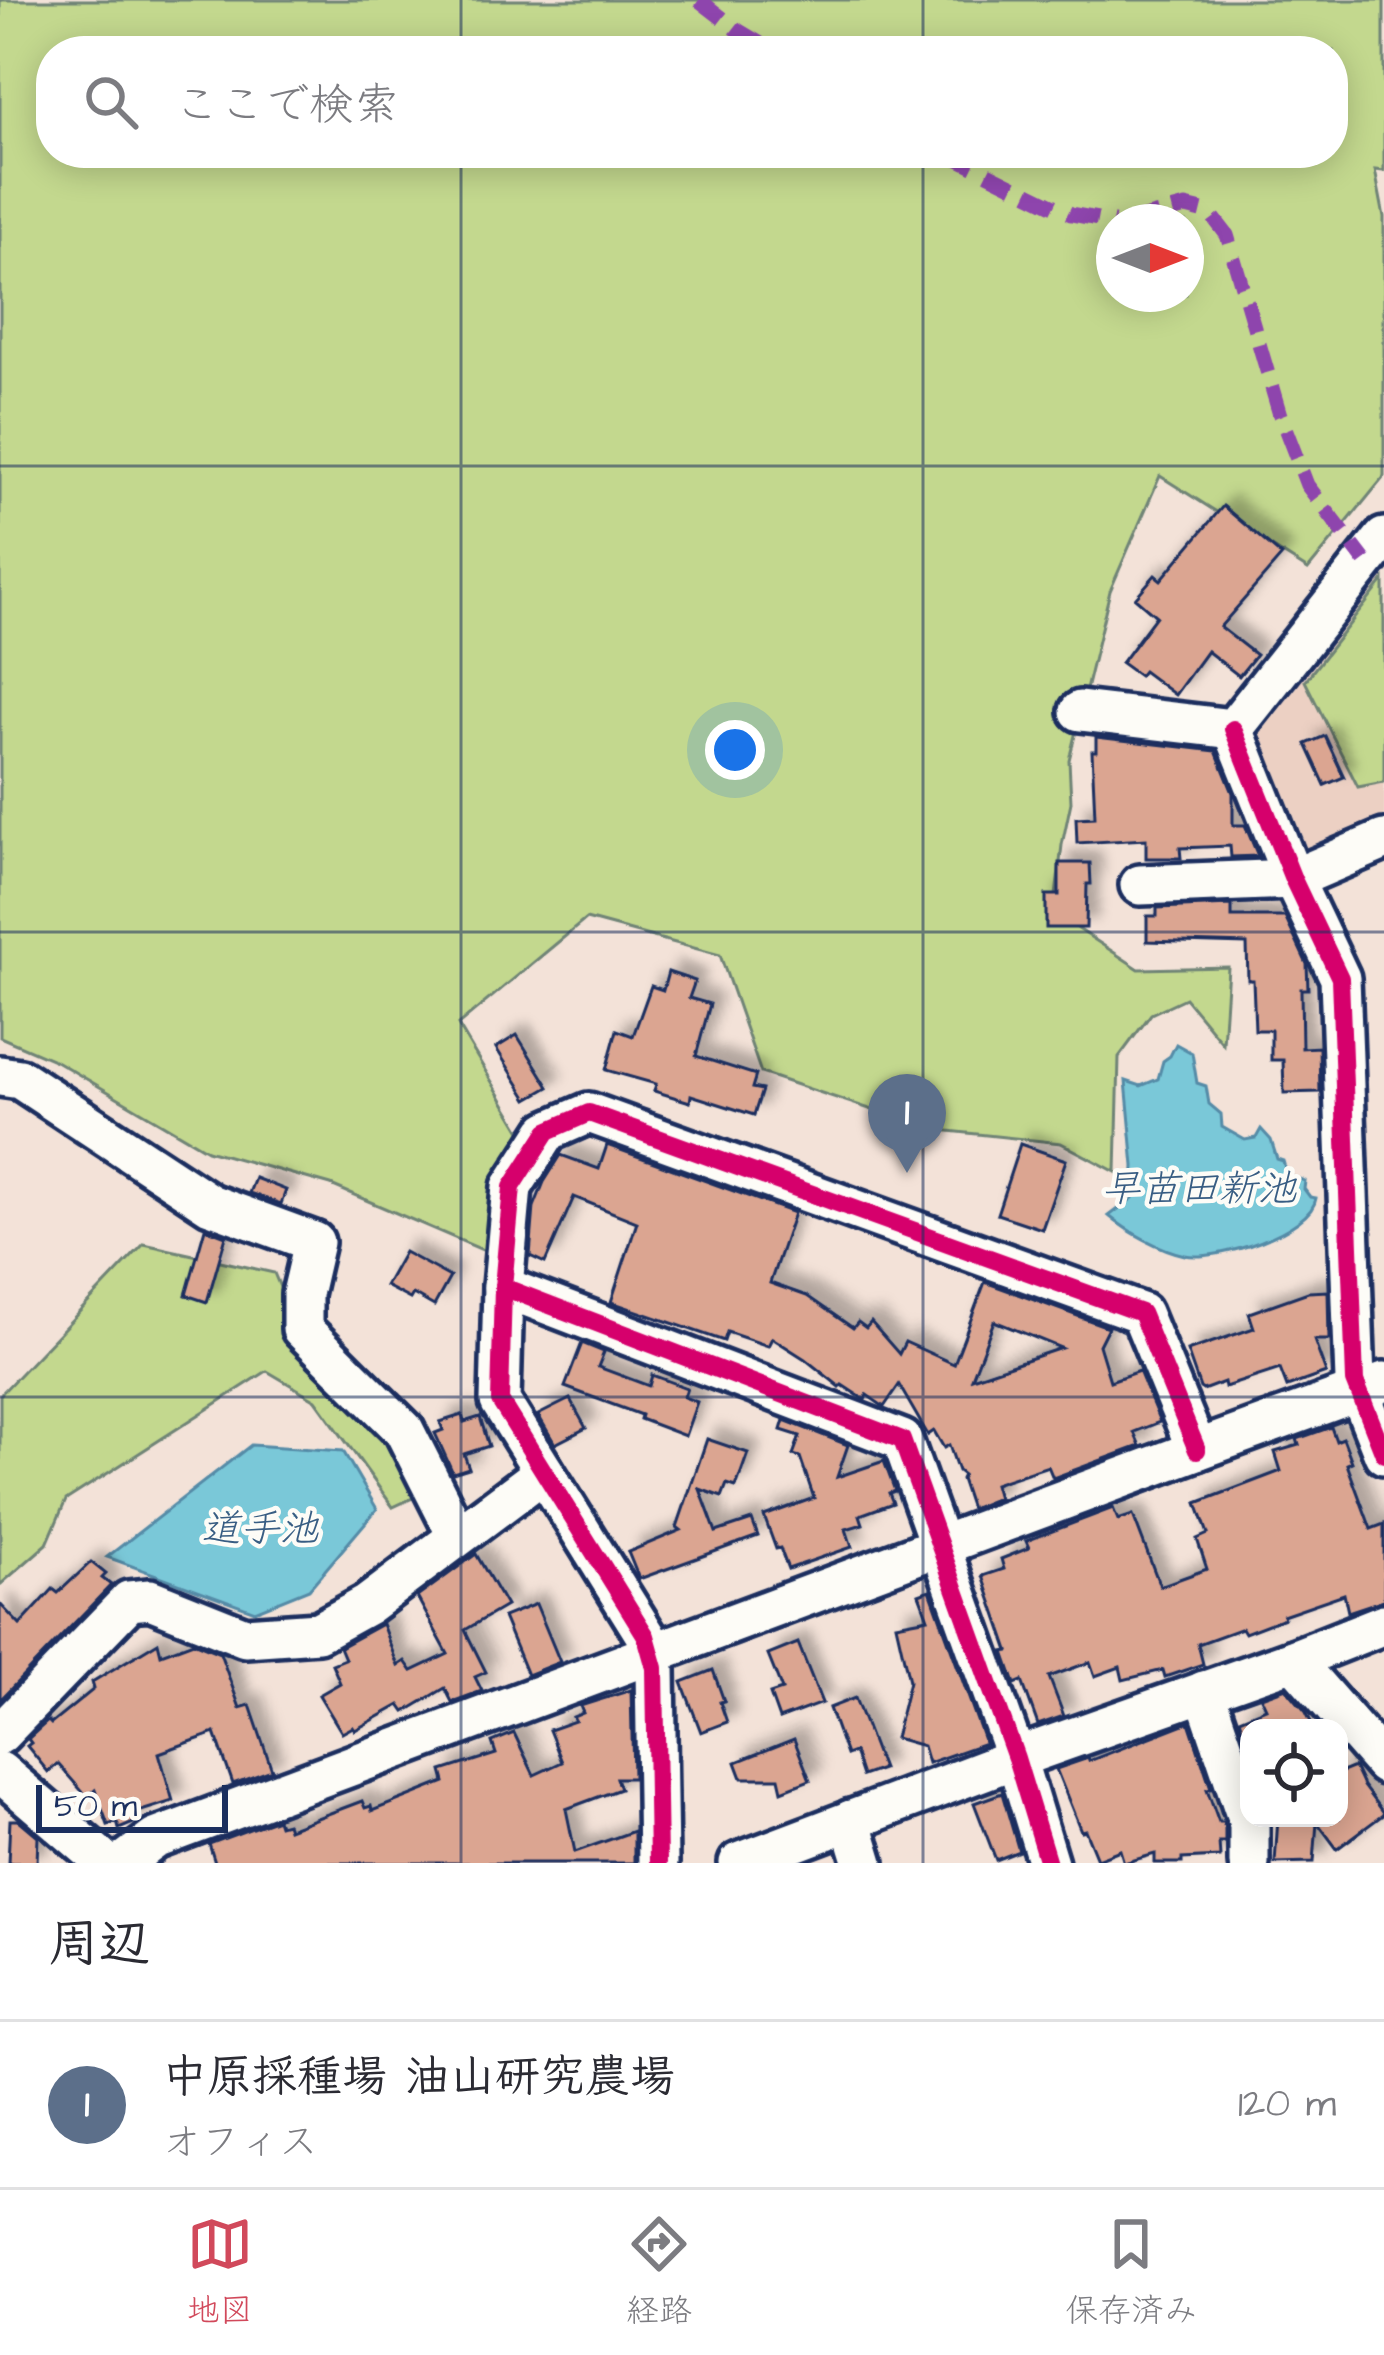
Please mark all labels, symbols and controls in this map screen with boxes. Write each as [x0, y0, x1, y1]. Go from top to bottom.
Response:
search box [36, 36, 1348, 168]
icon: search [78, 69, 144, 135]
text: ここで検索 [174, 75, 399, 137]
north arrow [1096, 204, 1204, 312]
your location [705, 720, 765, 780]
pin: 1 [868, 1074, 946, 1173]
water label: 早苗田新池 [1101, 1163, 1297, 1217]
water label: 道手池 [201, 1503, 319, 1557]
map controls [1240, 1719, 1348, 1827]
button: locate [1240, 1719, 1348, 1827]
scale bar [36, 1779, 228, 1832]
text: 50 m [54, 1783, 137, 1829]
text: 周辺 [48, 1910, 150, 1981]
text: 中原採種場 油山研究農場 [162, 2047, 675, 2109]
text: 1 [85, 2078, 90, 2132]
text: 120 m [1238, 2078, 1336, 2132]
text: オフィス [162, 2116, 318, 2170]
tab: 地図 [187, 2211, 253, 2334]
tab: 経路 [626, 2211, 692, 2334]
tab: 保存済み [1065, 2211, 1197, 2334]

